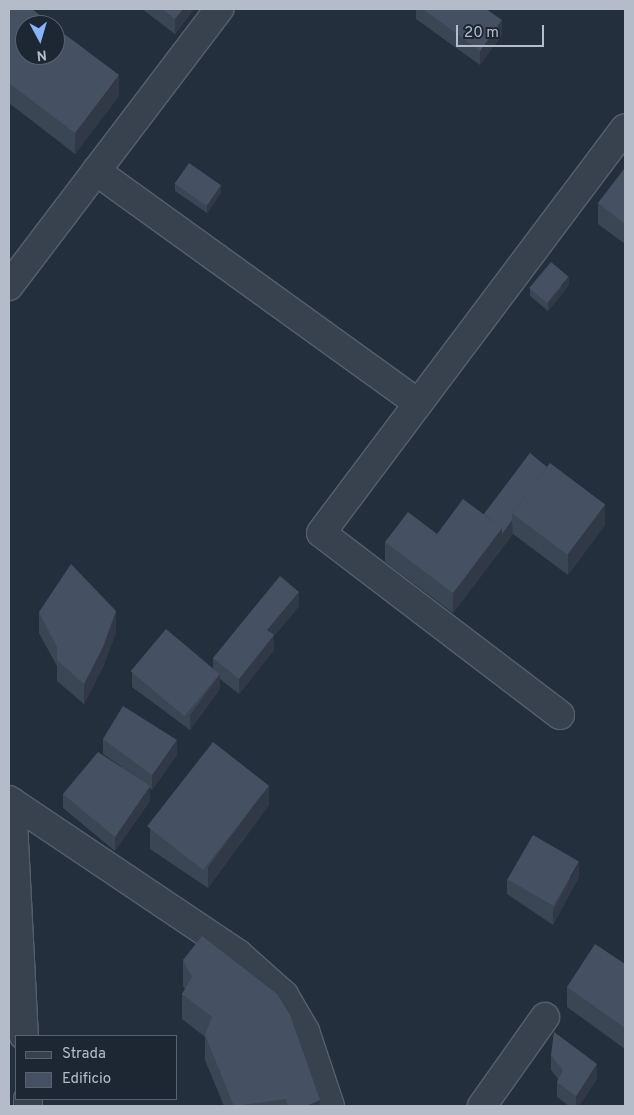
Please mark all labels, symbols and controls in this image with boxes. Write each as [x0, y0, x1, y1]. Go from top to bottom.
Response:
north arrow [15, 15, 65, 65]
scale bar [459, 15, 546, 47]
text: 20 m [464, 24, 499, 43]
text: N [36, 45, 47, 63]
legend [15, 1035, 178, 1100]
text: Strada [62, 1045, 106, 1064]
text: Edificio [62, 1070, 111, 1089]

